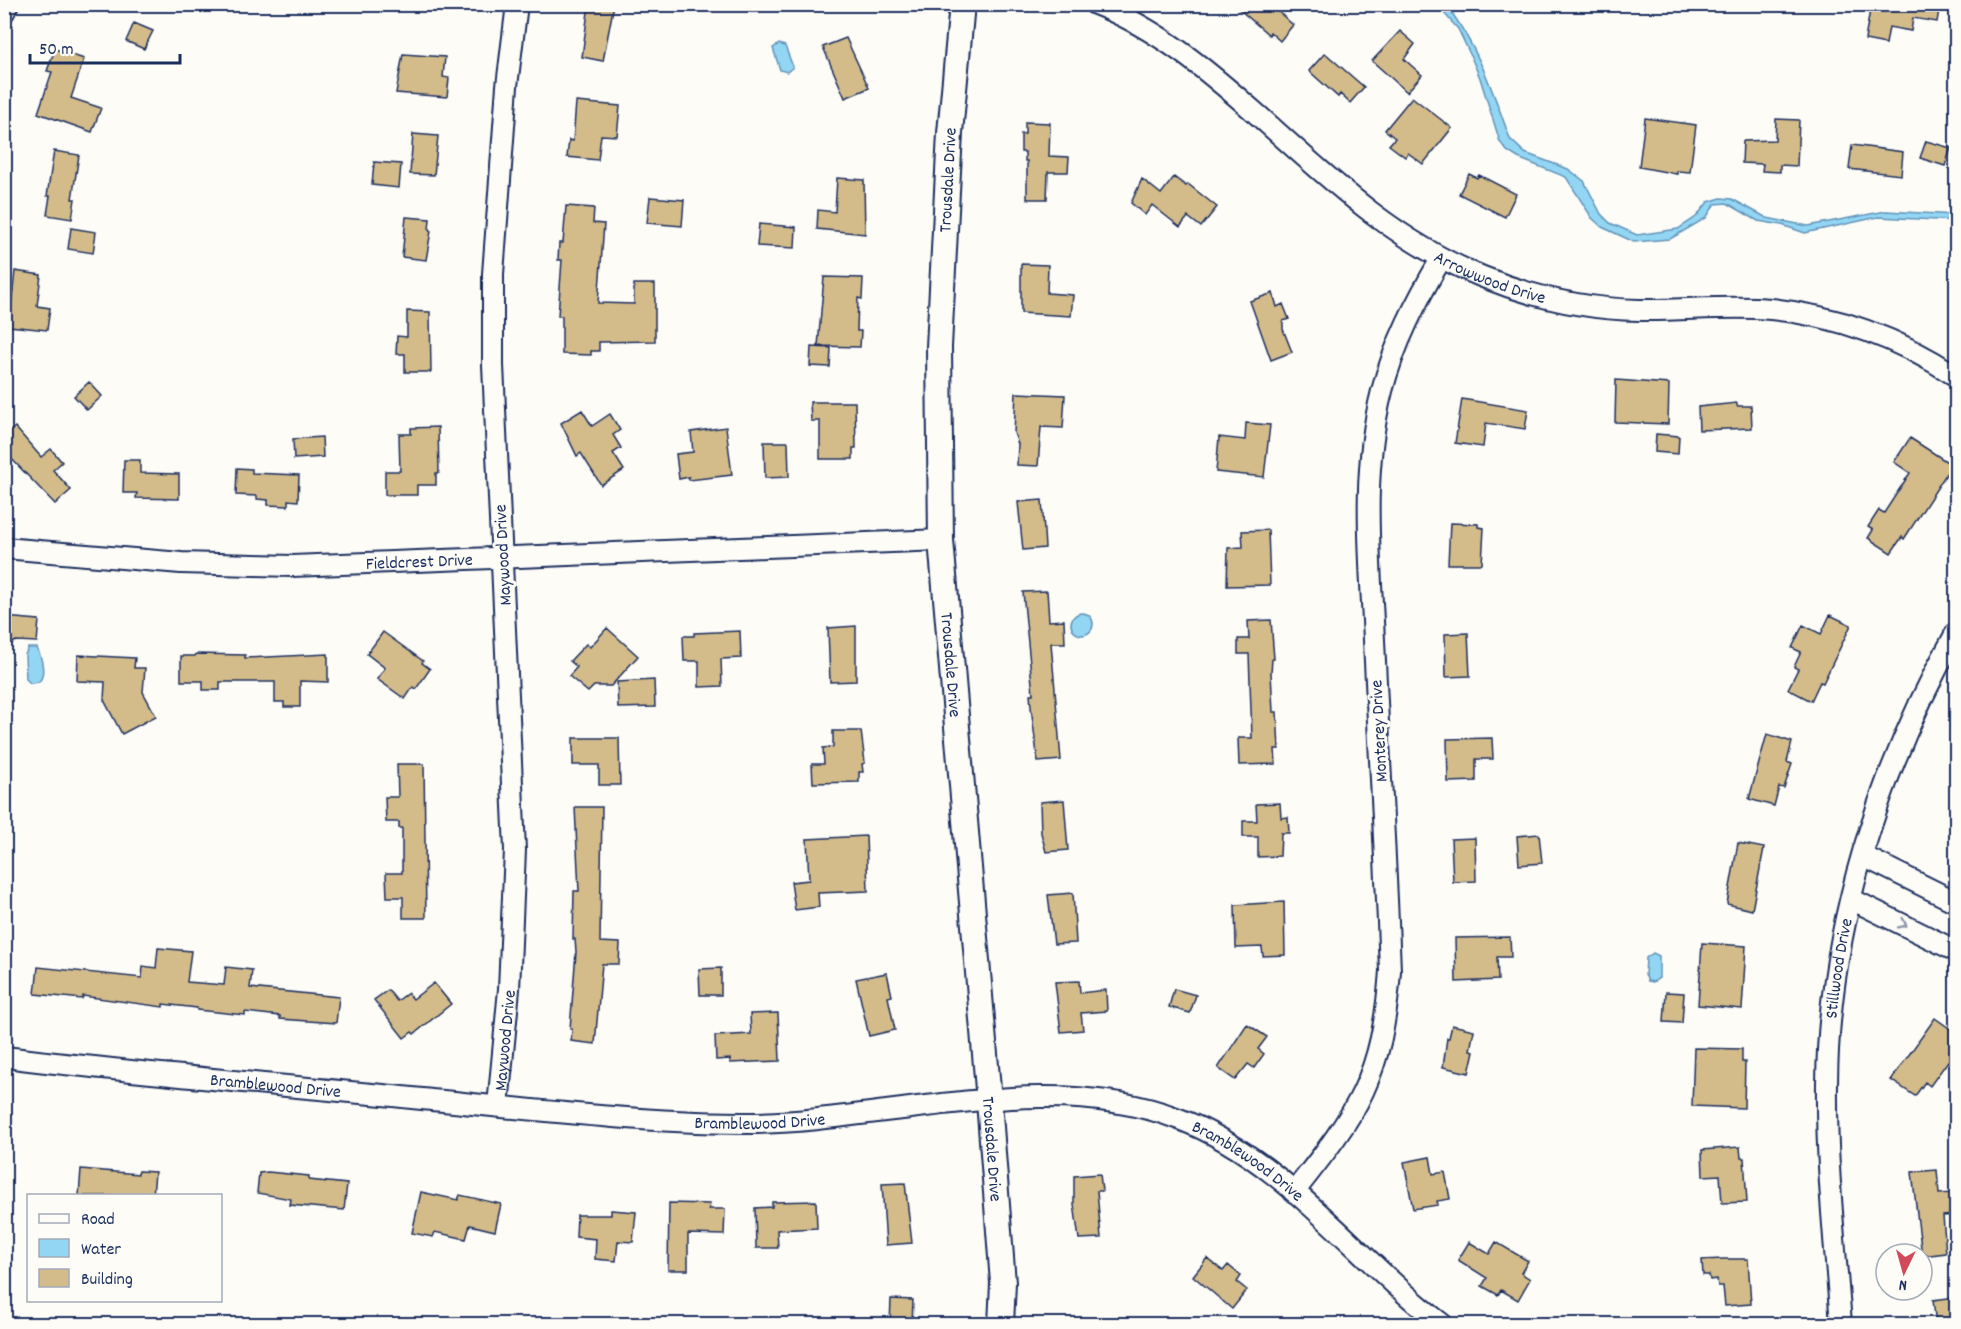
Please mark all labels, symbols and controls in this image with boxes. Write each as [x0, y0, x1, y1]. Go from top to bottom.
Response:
scale bar [30, 27, 180, 65]
text: 50 m [39, 38, 74, 63]
street label: Trousdale Drive [934, 127, 965, 233]
street label: Arrowwood Drive [1429, 246, 1548, 312]
street label: Maywood Drive [489, 504, 520, 606]
street label: Fieldcrest Drive [365, 549, 473, 578]
street label: Trousdale Drive [932, 611, 966, 718]
street label: Monterey Drive [1365, 679, 1396, 783]
street label: Stillwood Drive [1820, 916, 1861, 1020]
one-way arrow [1897, 917, 1908, 929]
street label: Maywood Drive [489, 989, 524, 1092]
street label: Bramblewood Drive [209, 1069, 342, 1106]
street label: Trousdale Drive [974, 1096, 1007, 1203]
street label: Bramblewood Drive [694, 1108, 827, 1138]
street label: Bramblewood Drive [1187, 1116, 1308, 1209]
legend [27, 1194, 222, 1302]
text: Road [81, 1208, 115, 1233]
text: Water [81, 1238, 121, 1263]
north arrow [1874, 1242, 1934, 1302]
text: Building [81, 1268, 133, 1293]
text: N [1898, 1273, 1908, 1296]

